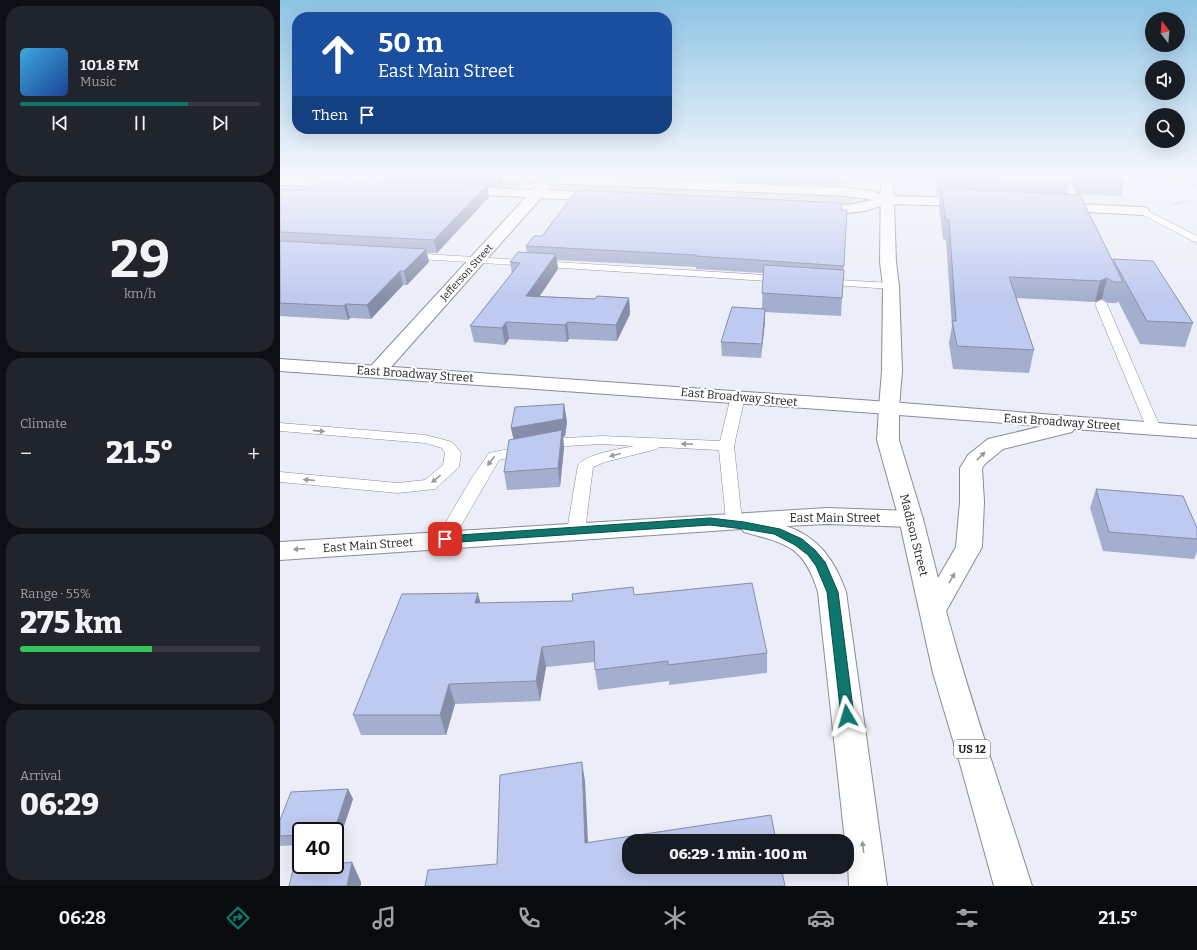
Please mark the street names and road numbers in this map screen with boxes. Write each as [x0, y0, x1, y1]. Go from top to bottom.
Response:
street label: Jefferson Street [437, 242, 496, 304]
street label: East Broadway Street [356, 363, 475, 385]
street label: East Broadway Street [680, 385, 799, 409]
street label: East Broadway Street [1003, 411, 1122, 433]
street label: Madison Street [897, 492, 931, 578]
street label: East Main Street [790, 511, 881, 525]
street label: East Main Street [322, 535, 414, 555]
road number: US 12 [954, 740, 990, 758]

